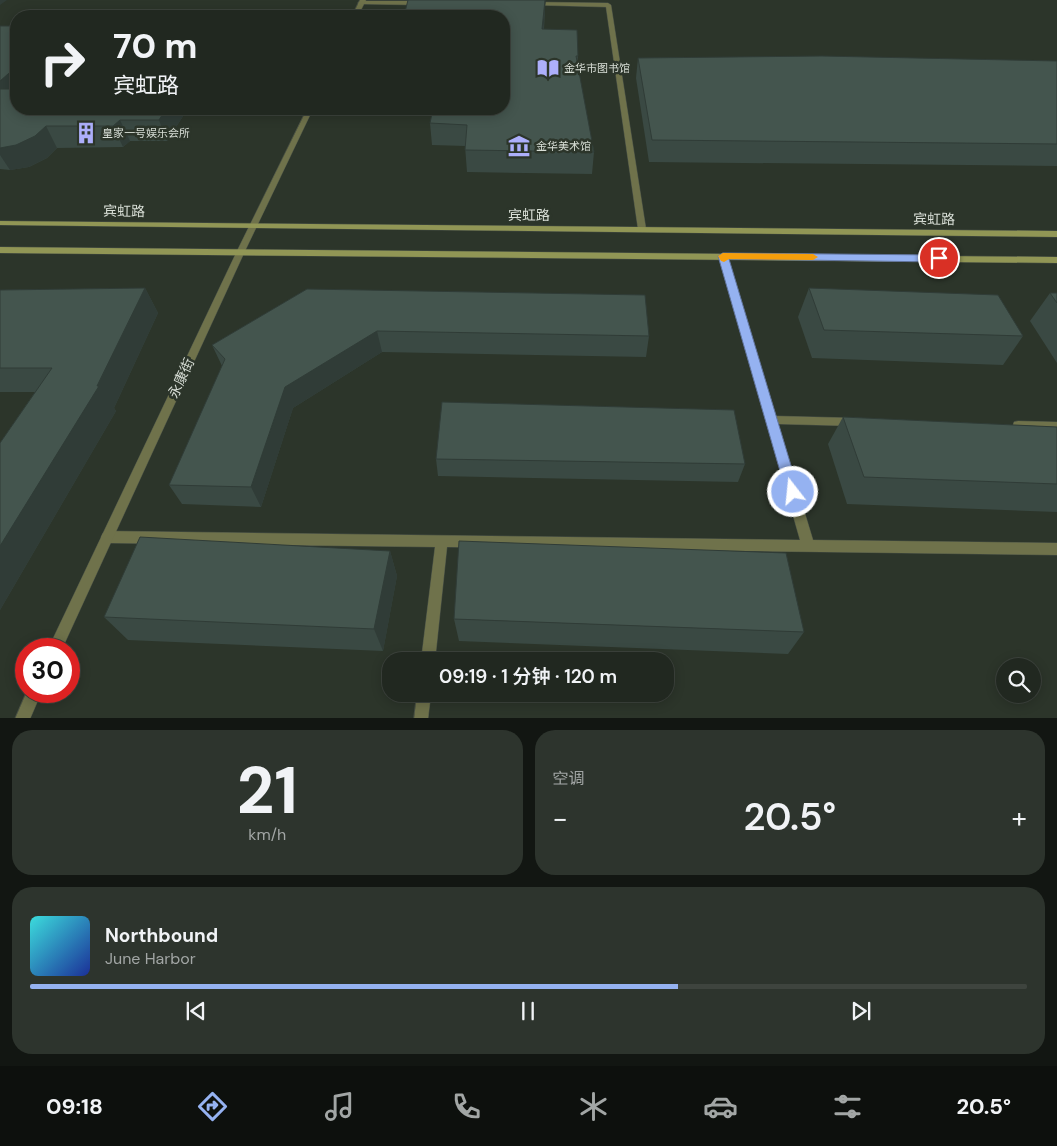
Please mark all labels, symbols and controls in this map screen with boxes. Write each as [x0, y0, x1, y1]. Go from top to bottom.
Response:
text: 70 m [113, 23, 197, 69]
icon: right [30, 30, 95, 95]
library icon: 金华市图书馆 [535, 55, 561, 81]
place label: 金华市图书馆 [564, 61, 630, 75]
text: 宾虹路 [113, 71, 179, 100]
building icon: 皇家一号娱乐会所 [73, 120, 99, 146]
place label: 皇家一号娱乐会所 [102, 126, 190, 140]
museum icon: 金华美术馆 [506, 133, 532, 159]
place label: 金华美术馆 [536, 139, 591, 153]
street label: 宾虹路 [103, 202, 145, 220]
street label: 宾虹路 [508, 206, 550, 224]
street label: 宾虹路 [913, 210, 955, 228]
pin [918, 237, 960, 279]
icon: arrive [925, 244, 953, 272]
street label: 永康街 [164, 355, 198, 401]
position arrow [766, 465, 818, 517]
speed limit sign: 30 [15, 638, 80, 703]
map controls [996, 658, 1041, 703]
button: search [996, 658, 1041, 703]
text: 09:19 · 1 分钟 · 120 m [439, 664, 617, 689]
text: 21 [237, 749, 298, 833]
text: 空调 [553, 768, 585, 789]
text: 20.5° [743, 792, 836, 842]
text: − [553, 800, 568, 837]
text: + [1012, 800, 1027, 837]
text: km/h [248, 824, 286, 845]
text: Northbound [105, 923, 218, 948]
text: June Harbor [105, 948, 196, 969]
icon: previous [182, 997, 210, 1025]
icon: pause [514, 997, 542, 1025]
icon: next [847, 997, 875, 1025]
icon: directions [195, 1089, 230, 1124]
icon: music [322, 1089, 357, 1124]
icon: phone [449, 1089, 484, 1124]
icon: climate [576, 1089, 611, 1124]
icon: car [703, 1089, 738, 1124]
icon: filters [830, 1089, 865, 1124]
text: 09:18 [46, 1092, 103, 1121]
text: 20.5° [957, 1092, 1011, 1121]

